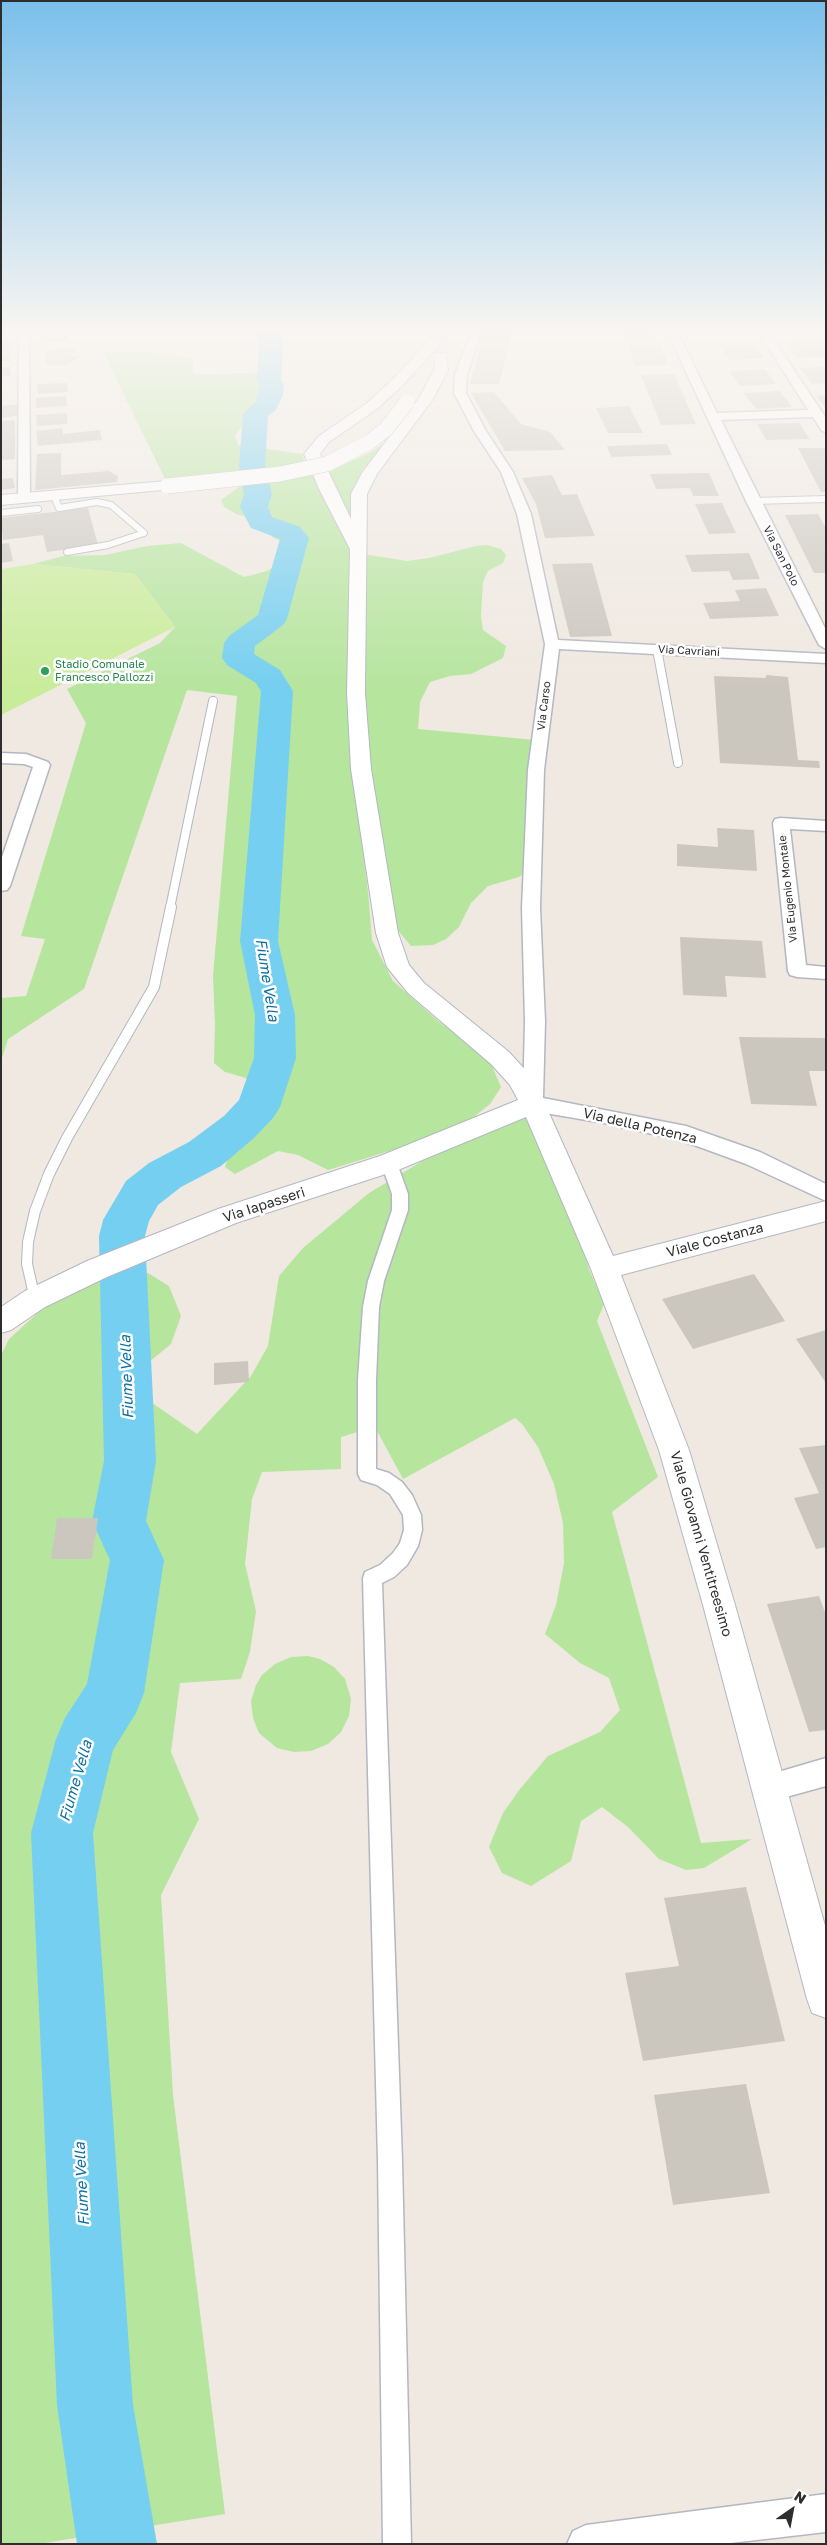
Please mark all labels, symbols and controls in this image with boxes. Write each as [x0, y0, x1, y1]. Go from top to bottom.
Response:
street label: Via San Polo [760, 524, 802, 588]
street label: Via Cavriani [658, 643, 720, 659]
place label: Stadio Comunale Francesco Pallozzi [55, 658, 153, 684]
marker: Stadio Comunale Francesco Pallozzi [39, 665, 51, 677]
street label: Via Carso [534, 681, 554, 731]
street label: Via Eugenio Montale [776, 835, 800, 943]
water label: Fiume Vella [252, 937, 282, 1023]
street label: Via della Potenza [581, 1105, 699, 1147]
street label: Via Iapasseri [221, 1184, 307, 1226]
street label: Viale Costanza [665, 1219, 765, 1261]
water label: Fiume Vella [117, 1335, 137, 1419]
street label: Viale Giovanni Ventitreesimo [666, 1449, 736, 1639]
water label: Fiume Vella [56, 1738, 96, 1824]
water label: Fiume Vella [71, 2142, 93, 2226]
north arrow [767, 2485, 817, 2535]
text: N [791, 2487, 810, 2507]

